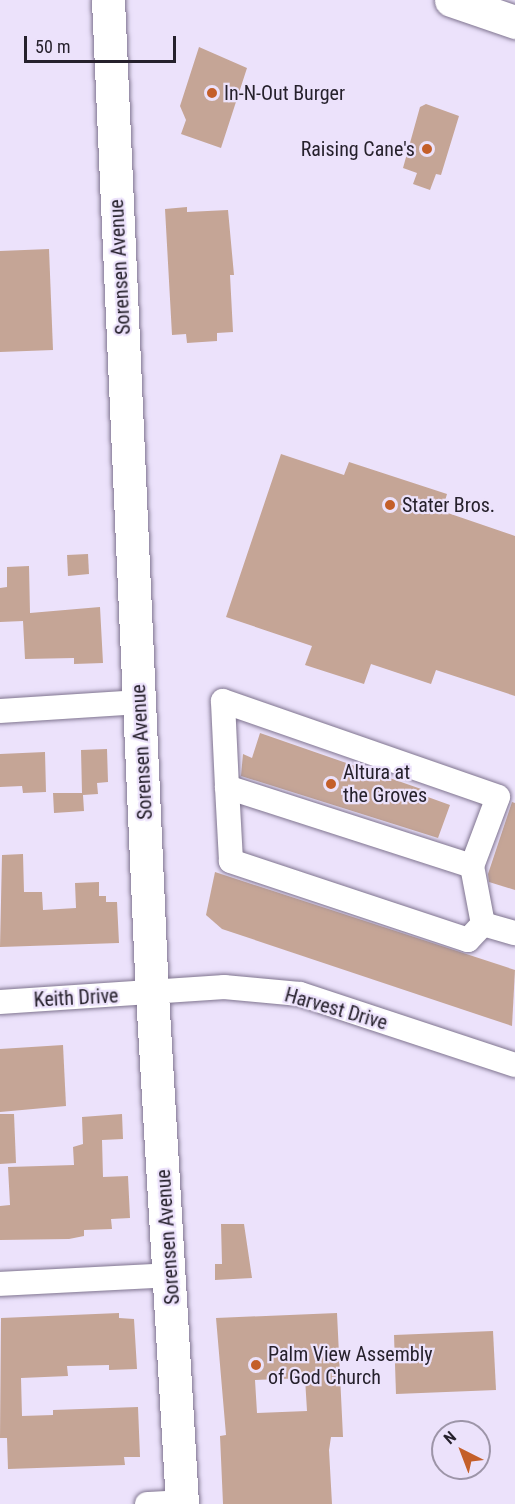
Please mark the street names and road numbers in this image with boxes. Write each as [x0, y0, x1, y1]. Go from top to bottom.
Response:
street label: Sorensen Avenue [104, 199, 136, 335]
street label: Sorensen Avenue [126, 684, 158, 820]
street label: Harvest Drive [282, 983, 390, 1035]
street label: Keith Drive [33, 984, 119, 1012]
street label: Sorensen Avenue [151, 1168, 185, 1306]

